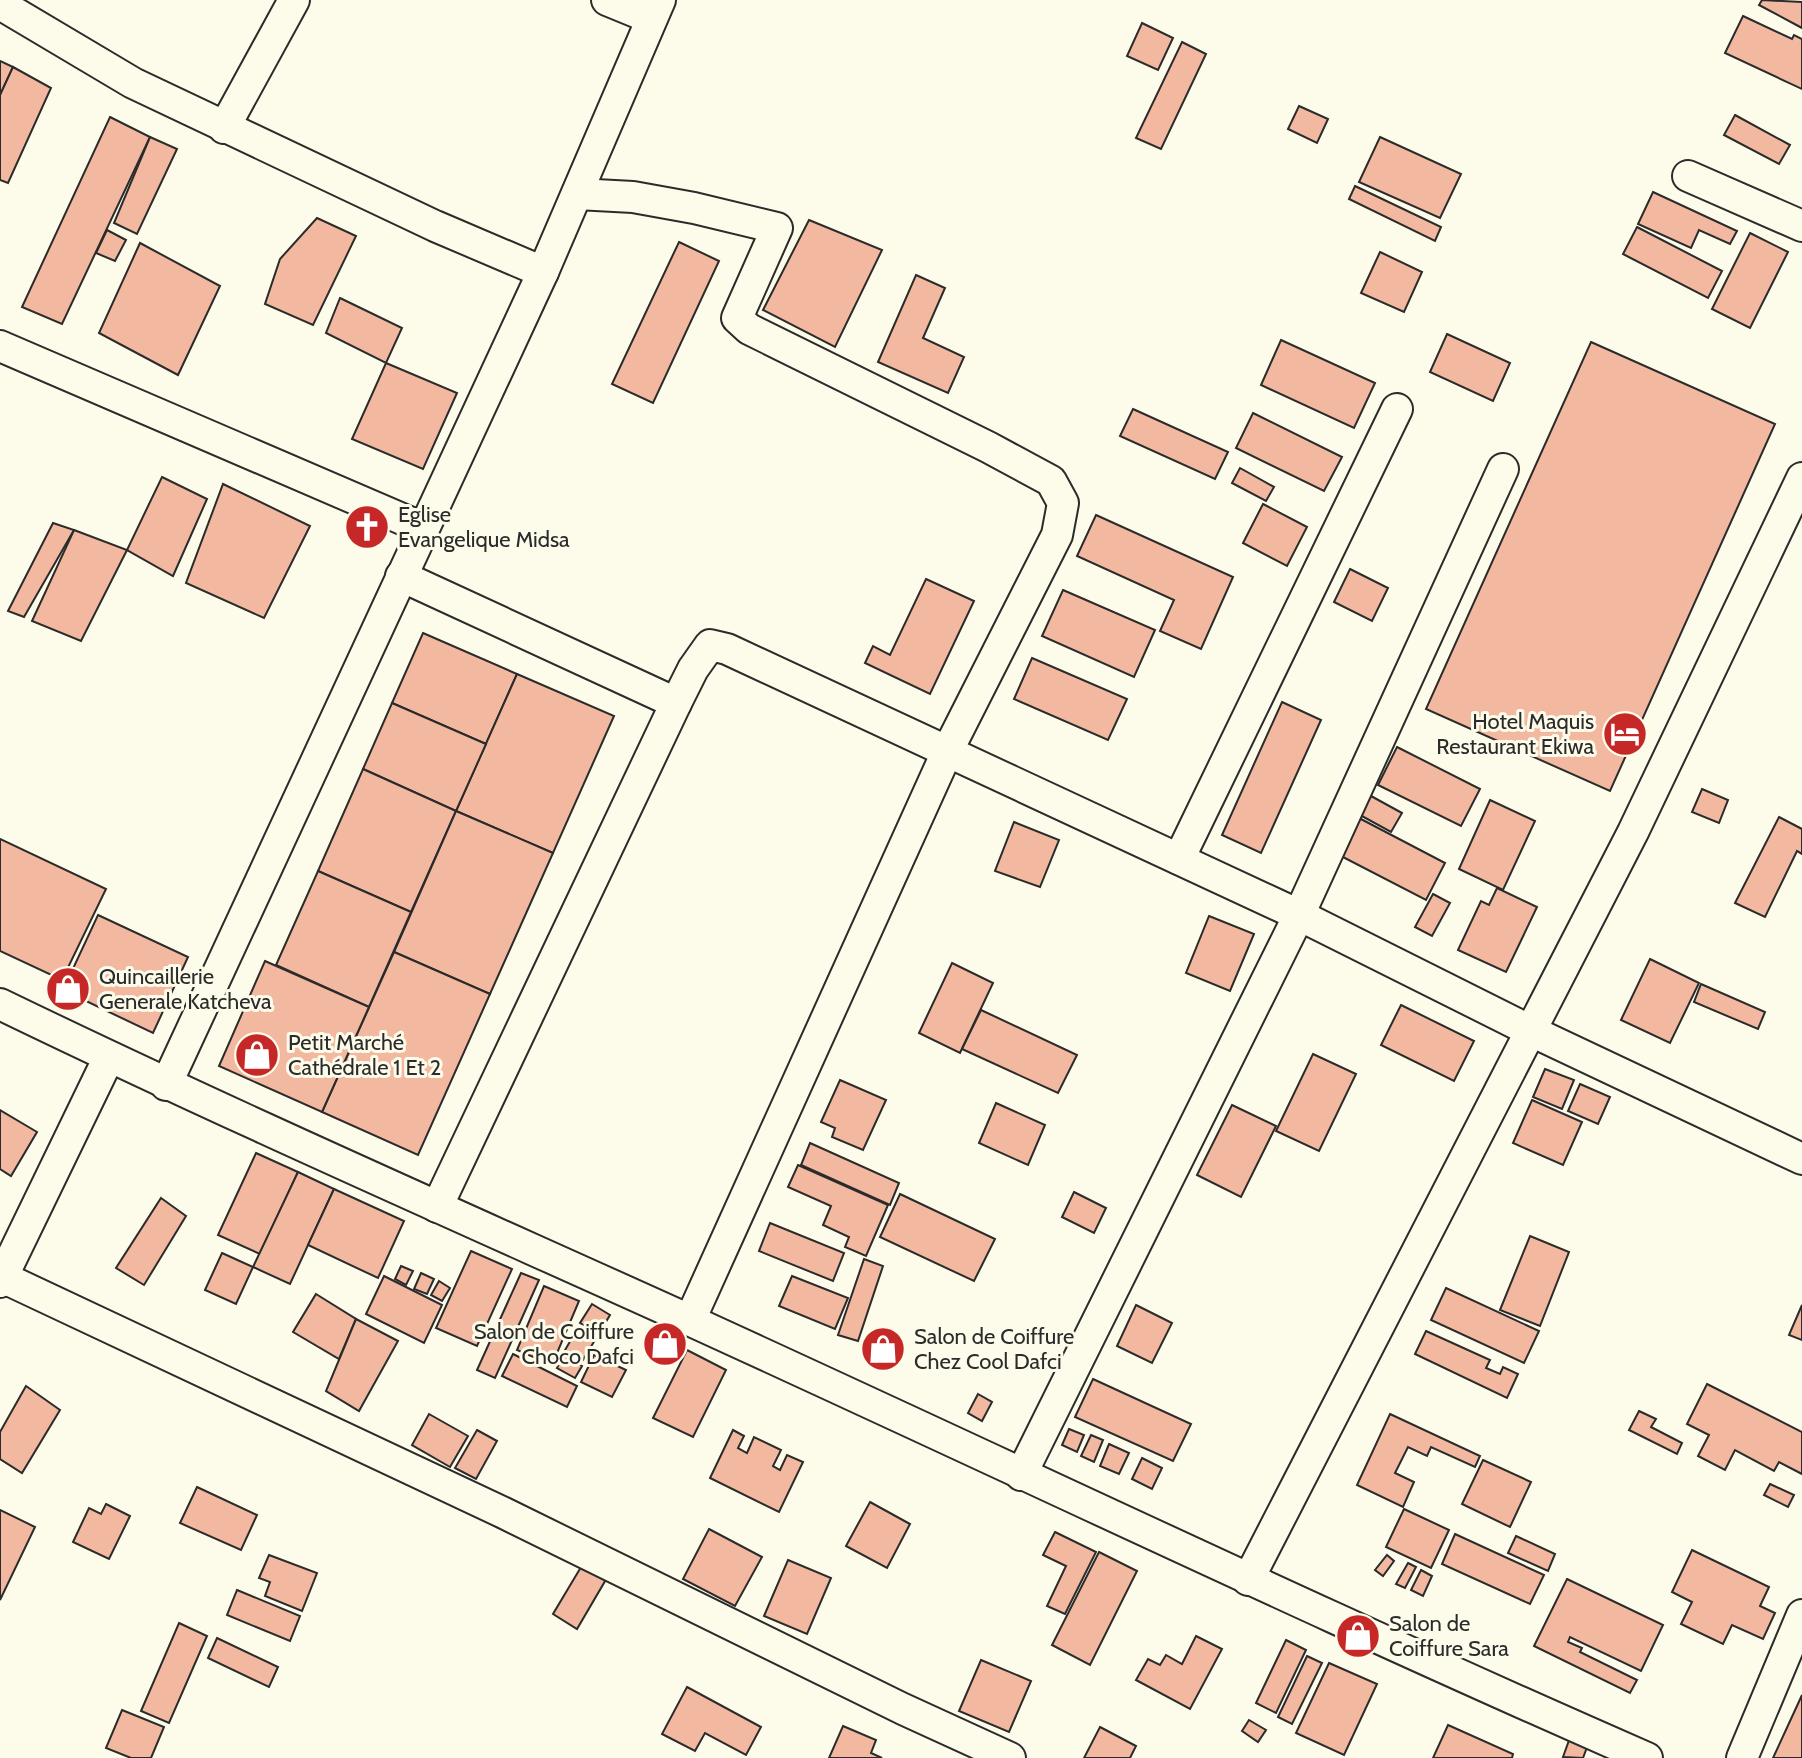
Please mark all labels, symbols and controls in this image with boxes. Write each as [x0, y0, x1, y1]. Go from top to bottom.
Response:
place label: Eglise Evangelique Midsa [398, 501, 570, 553]
church icon: Eglise Evangelique Midsa [343, 503, 391, 551]
place label: Hotel Maquis Restaurant Ekiwa [1436, 708, 1594, 760]
hotel icon: Hotel Maquis Restaurant Ekiwa [1601, 710, 1649, 758]
place label: Quincaillerie Generale Katcheva [99, 963, 272, 1015]
shop icon: Quincaillerie Generale Katcheva [44, 965, 92, 1013]
place label: Petit Marché Cathédrale 1 Et 2 [288, 1029, 441, 1081]
shop icon: Petit Marché Cathédrale 1 Et 2 [233, 1031, 281, 1079]
place label: Salon de Coiffure Choco Dafci [474, 1318, 634, 1370]
shop icon: Salon de Coiffure Choco Dafci [641, 1320, 689, 1368]
place label: Salon de Coiffure Chez Cool Dafci [914, 1323, 1074, 1375]
shop icon: Salon de Coiffure Chez Cool Dafci [859, 1325, 907, 1373]
place label: Salon de Coiffure Sara [1389, 1610, 1509, 1662]
shop icon: Salon de Coiffure Sara [1334, 1612, 1382, 1660]

